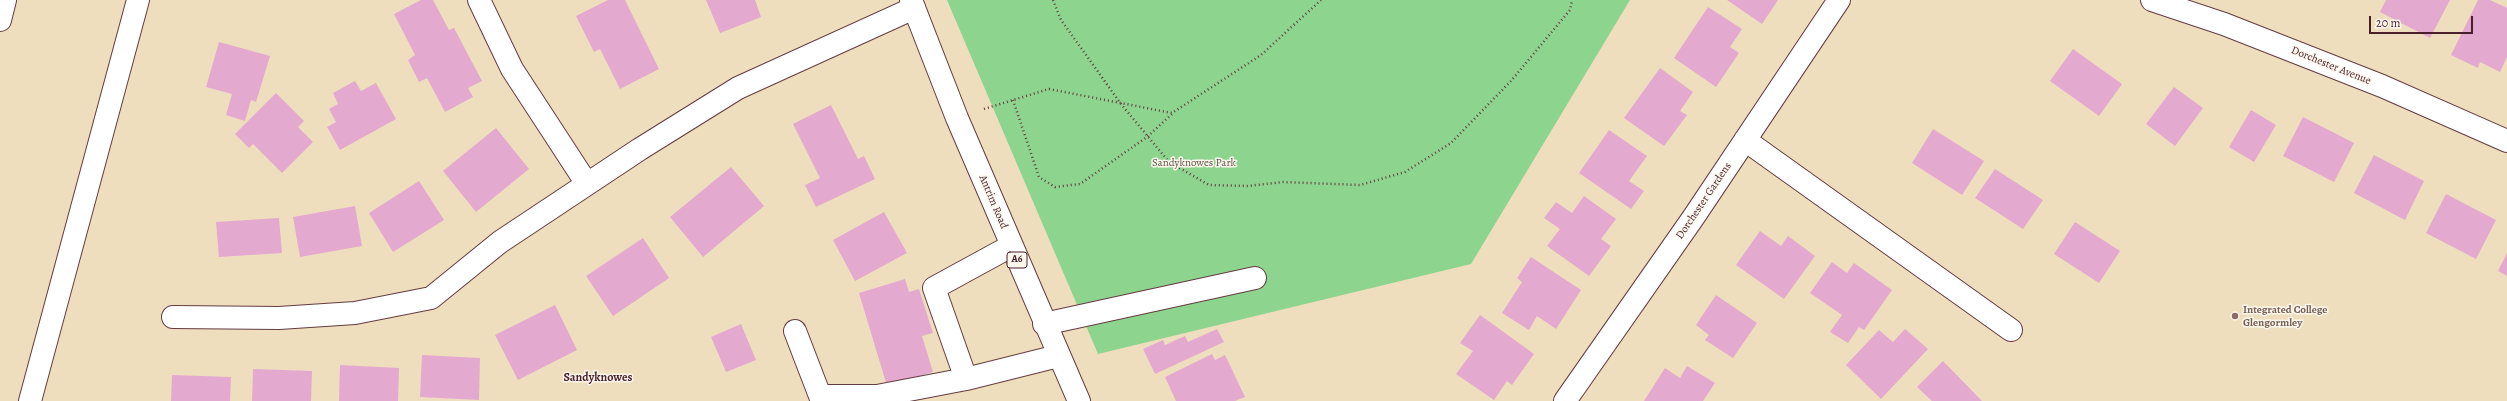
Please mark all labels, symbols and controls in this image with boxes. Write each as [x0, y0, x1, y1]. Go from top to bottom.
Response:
scale bar [2371, 8, 2475, 34]
text: 20 m [2376, 15, 2400, 31]
street label: Dorchester Avenue [2289, 44, 2373, 88]
park label: Sandyknowes Park [1152, 156, 1236, 170]
street label: Dorchester Gardens [1673, 160, 1735, 242]
street label: Antrim Road [976, 173, 1010, 231]
road number: A6 [1007, 252, 1027, 268]
place label: Integrated College Glengormley [2243, 303, 2327, 329]
marker: Integrated College Glengormley [2230, 311, 2240, 321]
district label: Sandyknowes [564, 371, 632, 385]

